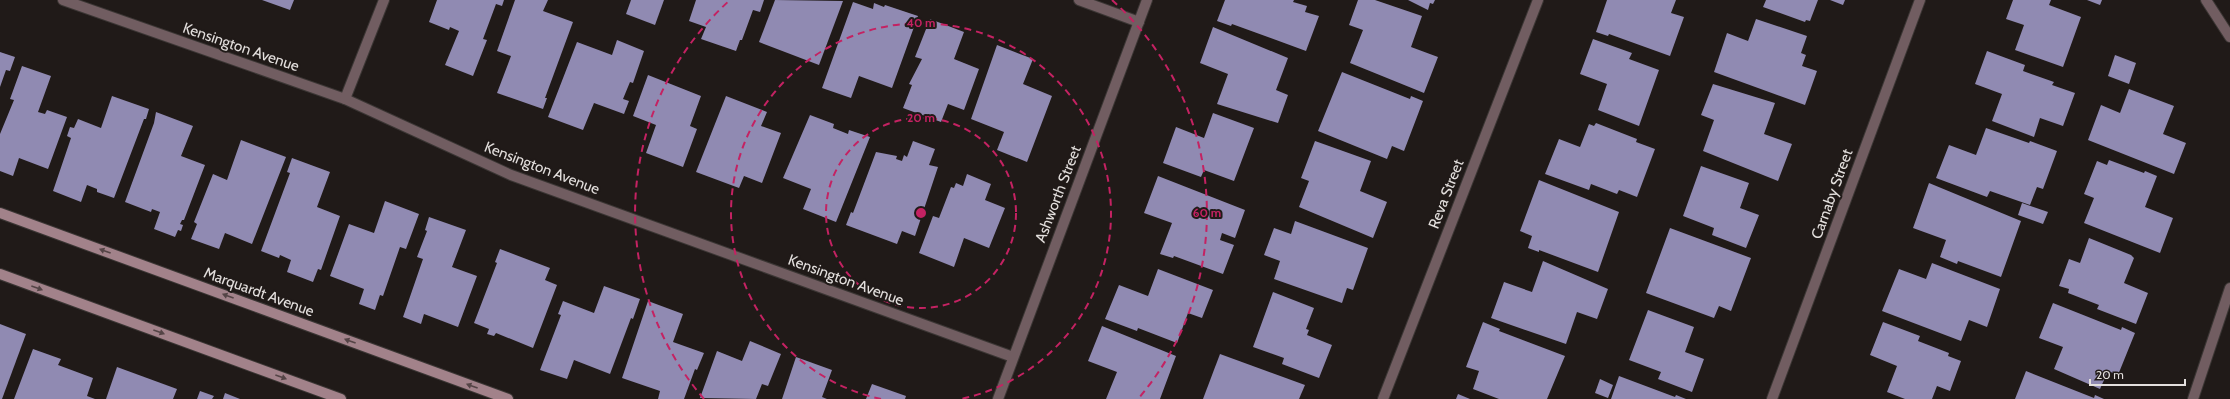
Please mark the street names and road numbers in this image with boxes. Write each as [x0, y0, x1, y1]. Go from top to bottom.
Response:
street label: Kensington Avenue [180, 19, 302, 75]
street label: Kensington Avenue [482, 138, 602, 198]
street label: Ashworth Street [1031, 143, 1085, 245]
street label: Carnaby Street [1807, 147, 1857, 241]
street label: Reva Street [1425, 157, 1467, 231]
street label: Kensington Avenue [786, 251, 907, 309]
street label: Marquardt Avenue [201, 264, 317, 320]

